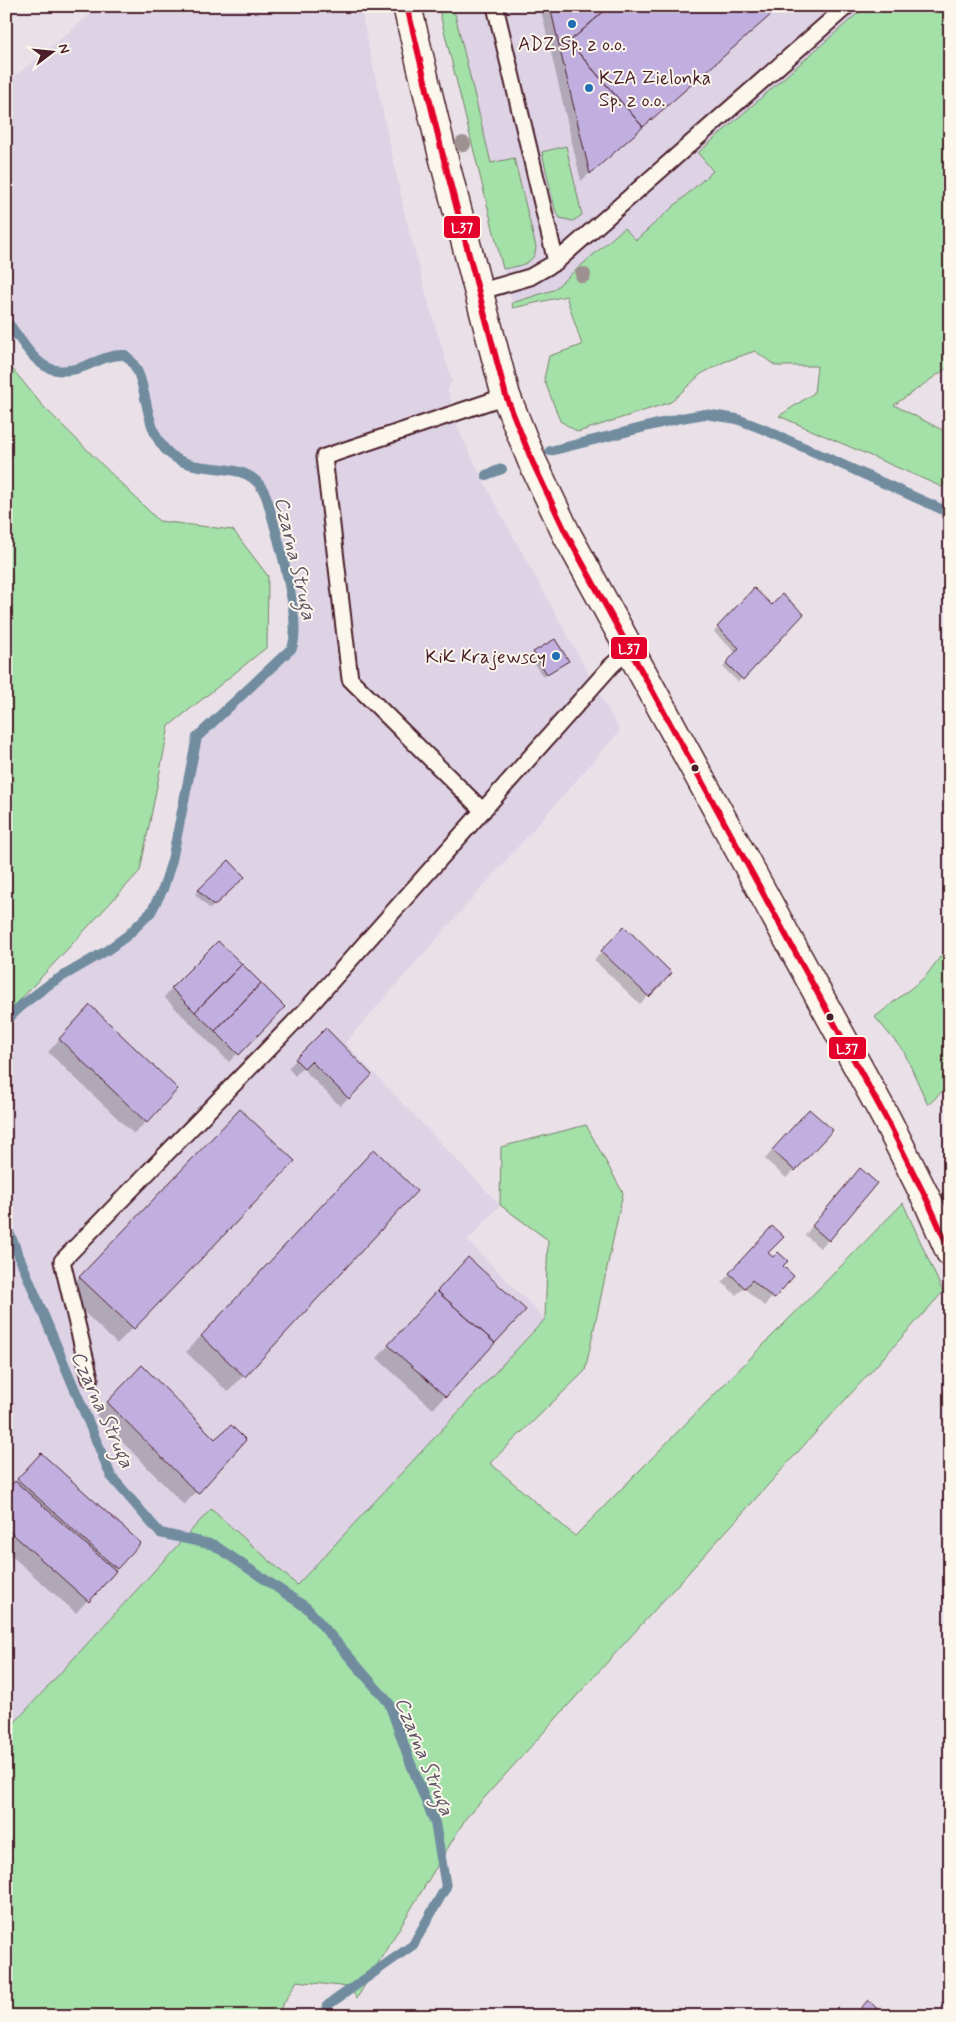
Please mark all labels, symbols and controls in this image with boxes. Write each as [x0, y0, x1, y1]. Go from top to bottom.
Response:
marker: ADZ Sp. z o.o. [566, 18, 578, 30]
north arrow [28, 28, 78, 78]
place label: ADZ Sp. z o.o. [518, 32, 626, 57]
text: N [54, 42, 73, 56]
place label: KZA Zielonka Sp. z o.o. [599, 66, 711, 113]
marker: KZA Zielonka Sp. z o.o. [583, 82, 595, 94]
line badge: L37 [443, 215, 481, 239]
text: L37 [451, 219, 473, 237]
water label: Czarna Struga [265, 494, 322, 623]
line badge: L37 [610, 636, 648, 660]
text: L37 [618, 640, 640, 658]
place label: KiK Krajewscy [425, 645, 546, 671]
marker: KiK Krajewscy [550, 650, 562, 662]
unlabelled marker [690, 763, 700, 773]
unlabelled marker [825, 1012, 835, 1022]
line badge: L37 [828, 1036, 867, 1060]
text: L37 [836, 1040, 858, 1058]
water label: Czarna Struga [62, 1347, 140, 1473]
water label: Czarna Struga [386, 1693, 460, 1821]

